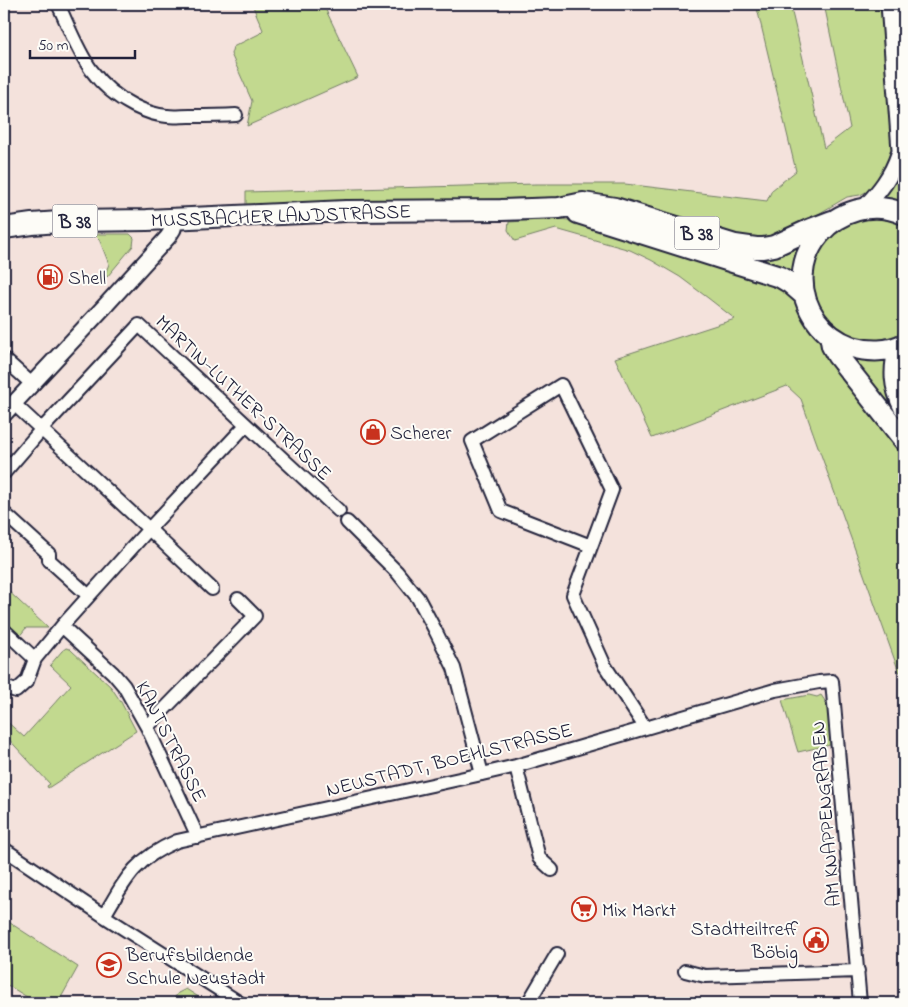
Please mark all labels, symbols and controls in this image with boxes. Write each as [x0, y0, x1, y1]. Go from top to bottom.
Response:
scale bar [30, 28, 135, 60]
text: 50 m [38, 35, 69, 57]
street label: MUSSBACHER LANDSTRASSE [150, 198, 412, 237]
road number: B 38 [52, 205, 98, 238]
road number: B 38 [674, 217, 720, 250]
fuel station icon: Shell [37, 264, 63, 290]
place label: Shell [68, 265, 106, 294]
street label: MARTIN-LUTHER-STRASSE [148, 309, 337, 489]
shop icon: Scherer [360, 419, 386, 445]
place label: Scherer [390, 420, 452, 449]
street label: KANTSTRASSE [127, 677, 213, 808]
street label: NEUSTADT, BOEHLSTRASSE [324, 717, 576, 806]
street label: AM KNAPPENGRABEN [805, 720, 850, 908]
supermarket icon: Mix Markt [571, 896, 597, 922]
place label: Mix Markt [602, 897, 677, 926]
place label: Stadtteiltreff Böbig [691, 916, 799, 969]
public building icon: Stadtteiltreff Böbig [803, 927, 829, 953]
place label: Berufsbildende Schule Neustadt [125, 942, 266, 994]
school or university icon: Berufsbildende Schule Neustadt [96, 952, 122, 978]

